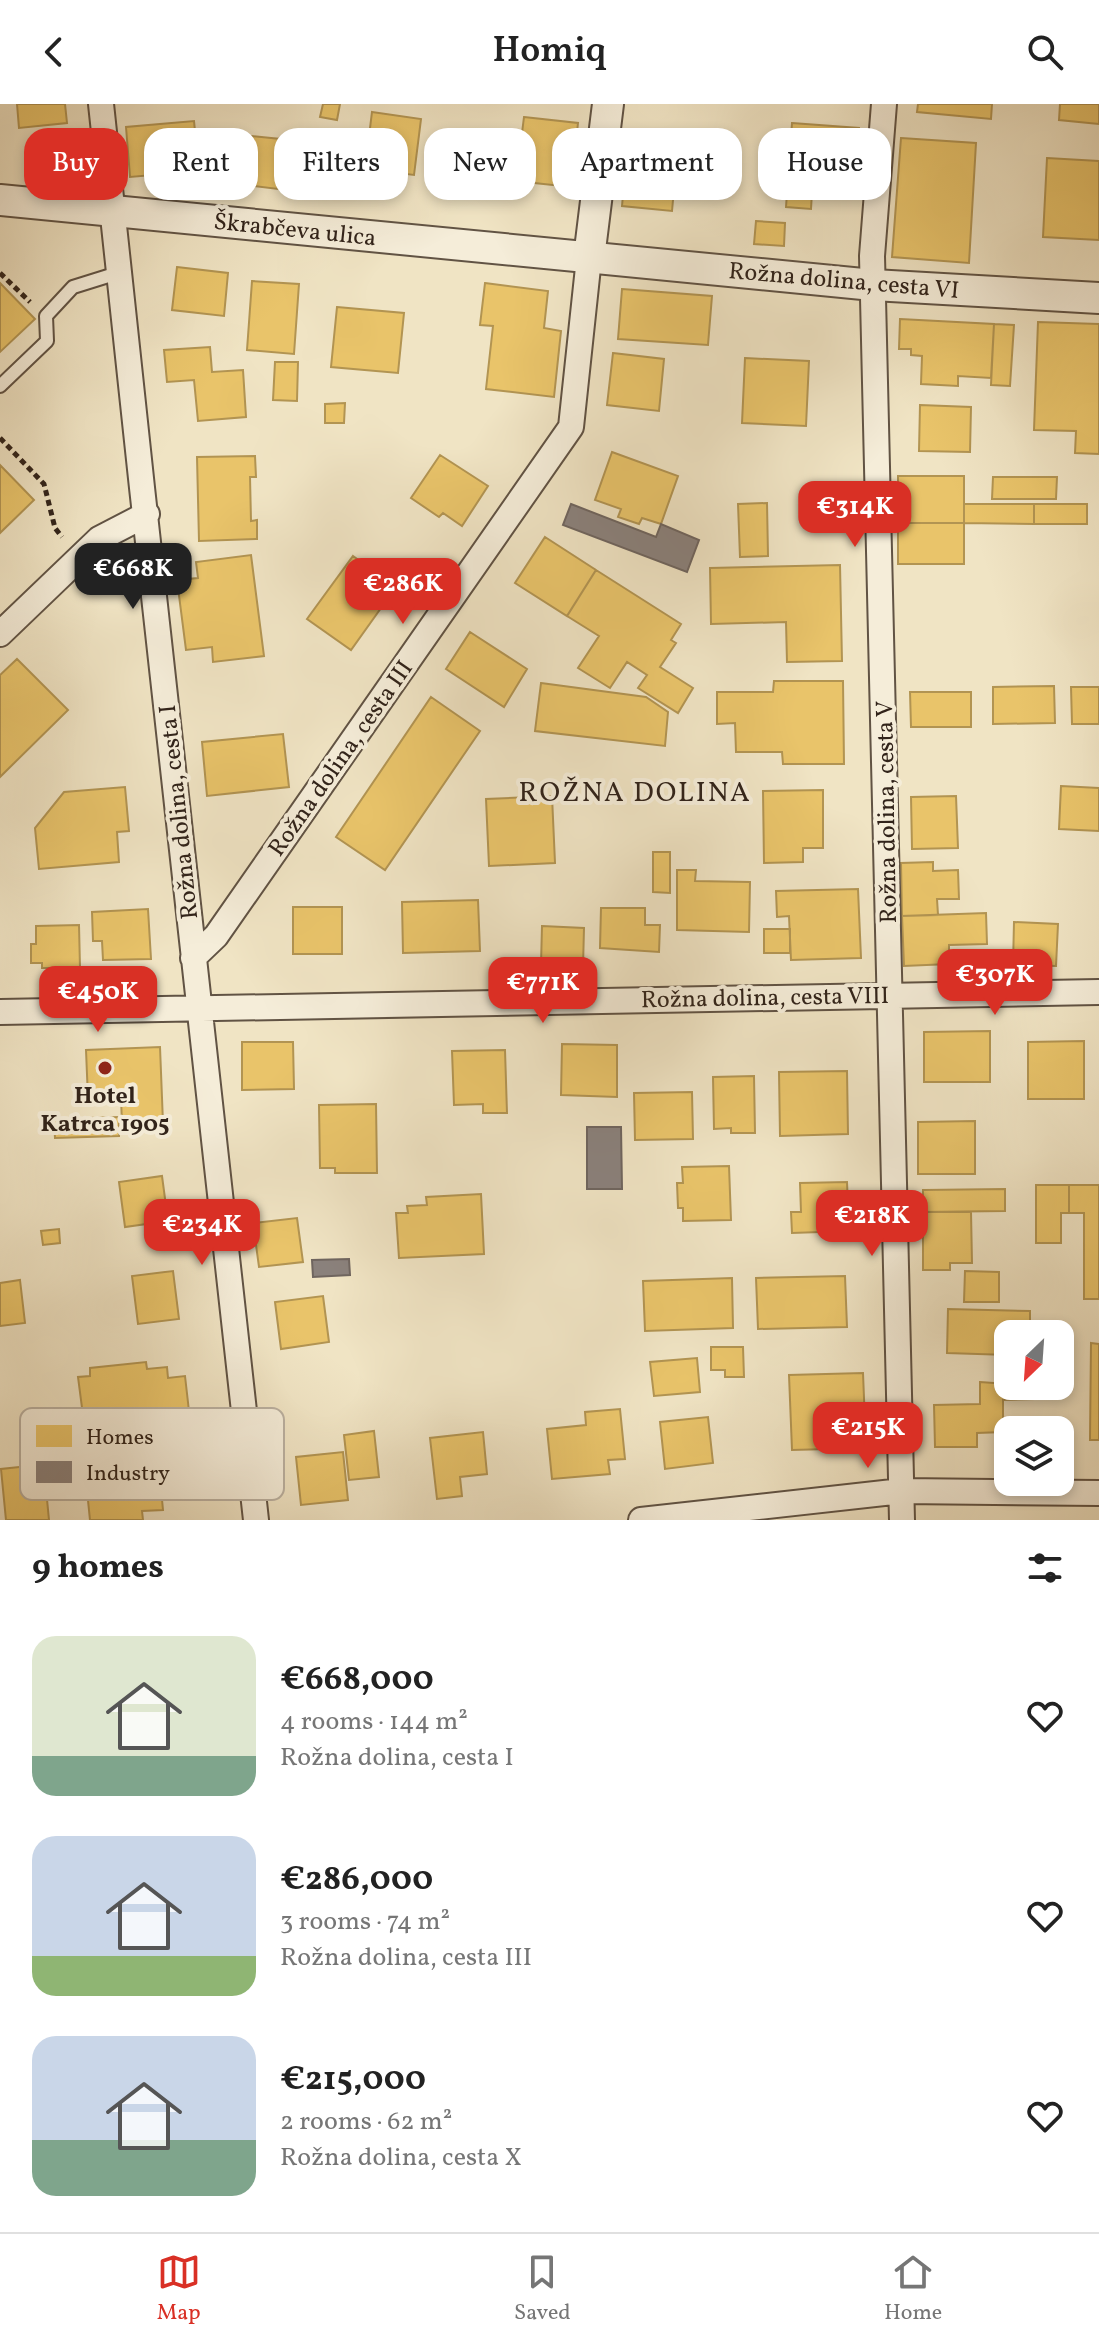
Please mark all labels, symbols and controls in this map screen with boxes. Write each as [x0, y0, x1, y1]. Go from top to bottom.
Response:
text: Homiq [493, 27, 606, 77]
icon: back [32, 30, 76, 74]
icon: search [1023, 30, 1067, 74]
chip: Buy [24, 128, 128, 200]
chip: Rent [144, 128, 258, 200]
chip: Filters [274, 128, 408, 200]
chip: New [424, 128, 536, 200]
chip: Apartment [552, 128, 742, 200]
chip: House [758, 128, 891, 200]
street label: Škrabčeva ulica [212, 206, 378, 256]
street label: Rožna dolina, cesta VI [727, 255, 961, 309]
pin: €314K [799, 481, 911, 549]
text: €314K [816, 489, 894, 525]
pin: €668K [77, 543, 189, 611]
text: €668K [93, 551, 173, 587]
pin: €286K [347, 558, 459, 626]
text: €286K [363, 566, 443, 602]
street label: Rožna dolina, cesta III [261, 654, 422, 864]
street label: Rožna dolina, cesta V [869, 700, 907, 924]
street label: Rožna dolina, cesta I [152, 703, 208, 921]
district label: ROŽNA DOLINA [518, 774, 752, 813]
pin: €307K [939, 949, 1051, 1017]
pin: €771K [487, 957, 599, 1025]
text: €307K [955, 957, 1035, 993]
text: €771K [506, 965, 580, 1001]
pin: €450K [42, 966, 154, 1034]
text: €450K [57, 974, 139, 1010]
street label: Rožna dolina, cesta VIII [641, 980, 889, 1018]
marker: Hotel Katrca 1905 [96, 1059, 114, 1077]
place label: Hotel Katrca 1905 [40, 1080, 170, 1142]
pin: €218K [816, 1190, 928, 1258]
text: €218K [834, 1198, 910, 1234]
pin: €234K [146, 1199, 258, 1267]
text: €234K [162, 1207, 242, 1243]
north arrow [994, 1320, 1074, 1400]
map controls [994, 1320, 1074, 1496]
pin: €215K [812, 1402, 924, 1470]
legend [20, 1408, 284, 1500]
text: €215K [831, 1410, 905, 1446]
button: layers [994, 1416, 1074, 1496]
text: Homes [86, 1423, 154, 1454]
text: Industry [86, 1459, 170, 1490]
text: 9 homes [32, 1545, 164, 1592]
icon: filters [1023, 1546, 1067, 1590]
text: €668,000 [280, 1657, 434, 1704]
icon: home [96, 1668, 192, 1764]
icon: heart [1023, 1694, 1067, 1738]
text: 4 rooms · 144 m² [280, 1704, 468, 1740]
text: Rožna dolina, cesta I [280, 1740, 514, 1776]
text: €286,000 [280, 1857, 433, 1904]
icon: home [96, 1868, 192, 1964]
icon: heart [1023, 1894, 1067, 1938]
text: 3 rooms · 74 m² [280, 1904, 450, 1940]
text: Rožna dolina, cesta III [280, 1940, 532, 1976]
text: €215,000 [280, 2057, 426, 2104]
icon: home [96, 2068, 192, 2164]
icon: heart [1023, 2094, 1067, 2138]
text: 2 rooms · 62 m² [280, 2104, 452, 2140]
text: Rožna dolina, cesta X [280, 2140, 522, 2176]
tab: Map [157, 2250, 201, 2329]
tab: Saved [514, 2250, 571, 2329]
tab: Home [884, 2250, 942, 2329]

